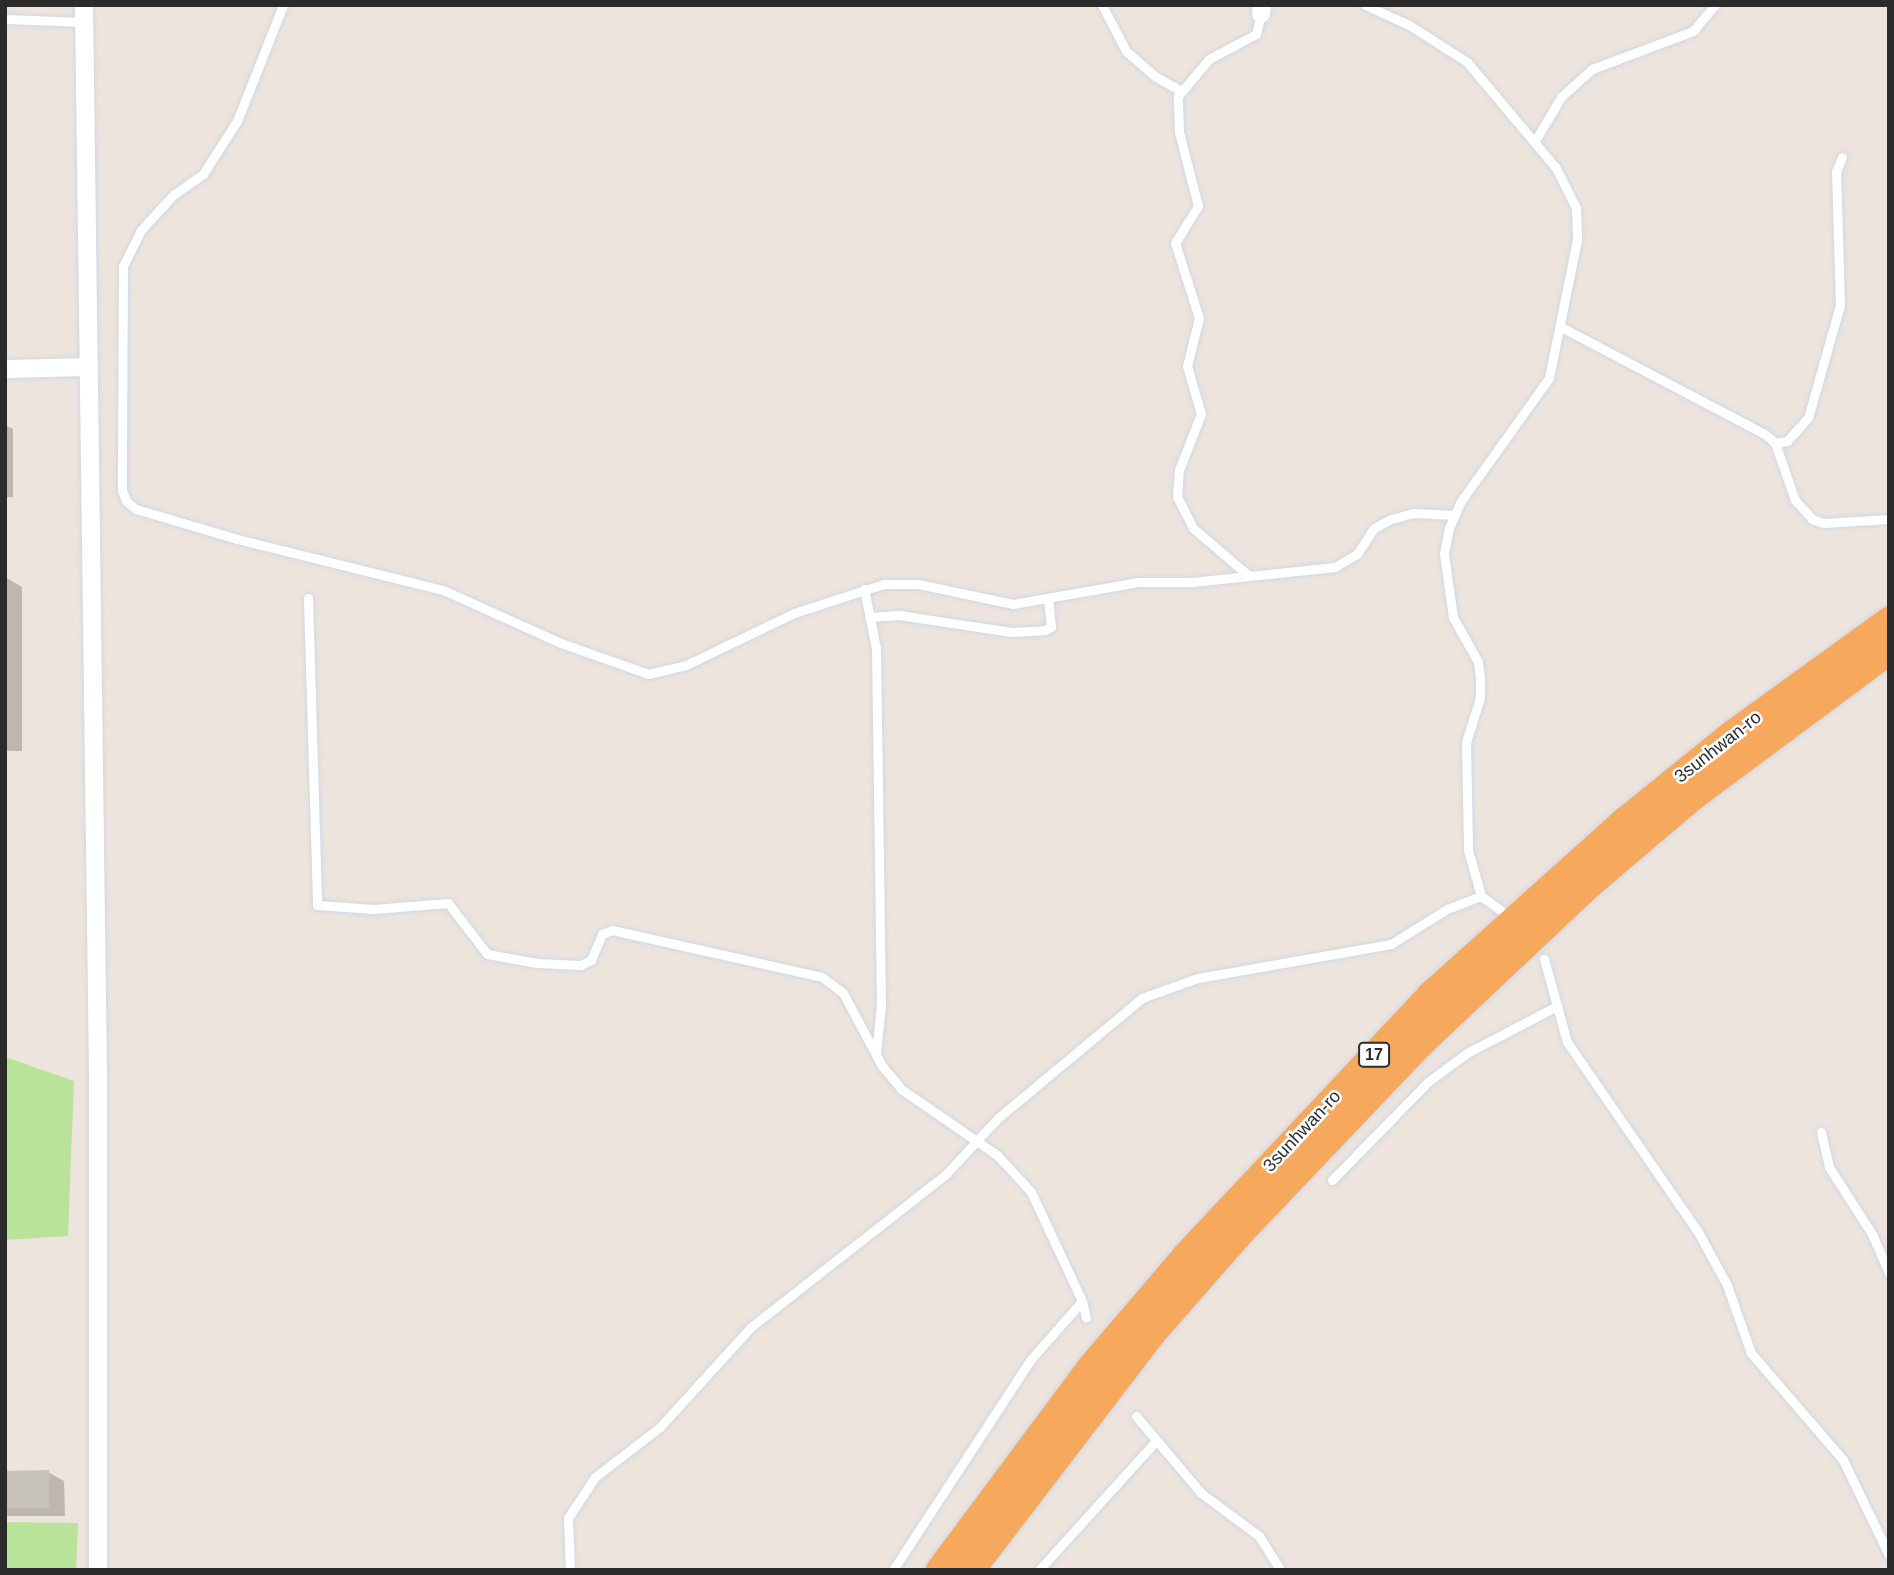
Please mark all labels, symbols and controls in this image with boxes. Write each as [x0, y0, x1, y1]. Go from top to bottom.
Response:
street label: 3sunhwan-ro [1670, 706, 1766, 788]
road number: 17 [1356, 1042, 1392, 1068]
street label: 3sunhwan-ro [1259, 1086, 1345, 1176]

